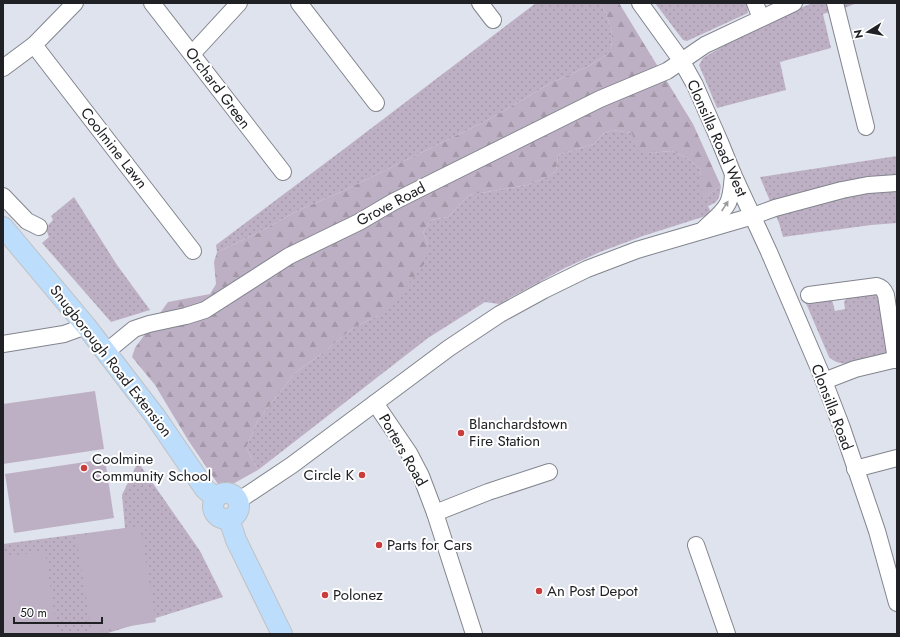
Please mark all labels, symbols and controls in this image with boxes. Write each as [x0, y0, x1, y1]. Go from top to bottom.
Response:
north arrow [848, 12, 888, 52]
text: N [849, 28, 867, 40]
street label: Orchard Green [180, 43, 256, 133]
street label: Clonsilla Road West [681, 76, 753, 200]
street label: Coolmine Lawn [75, 103, 153, 193]
street label: Grove Road [353, 177, 429, 231]
one-way arrow [721, 200, 728, 212]
street label: Snugborough Road Extension [45, 280, 177, 442]
street label: Clonsilla Road [805, 361, 859, 453]
street label: Porters Road [373, 410, 433, 490]
place label: Blanchardstown Fire Station [469, 413, 568, 452]
marker: Blanchardstown Fire Station [456, 428, 466, 438]
place label: Coolmine Community School [92, 448, 211, 487]
marker: Coolmine Community School [79, 463, 89, 473]
place label: Circle K [304, 464, 355, 486]
marker: Circle K [357, 470, 367, 480]
place label: Parts for Cars [387, 534, 472, 556]
marker: Parts for Cars [374, 540, 384, 550]
place label: An Post Depot [547, 580, 638, 602]
place label: Polonez [333, 584, 383, 606]
marker: An Post Depot [534, 586, 544, 596]
marker: Polonez [320, 590, 330, 600]
scale bar [14, 599, 102, 625]
text: 50 m [20, 604, 47, 622]

